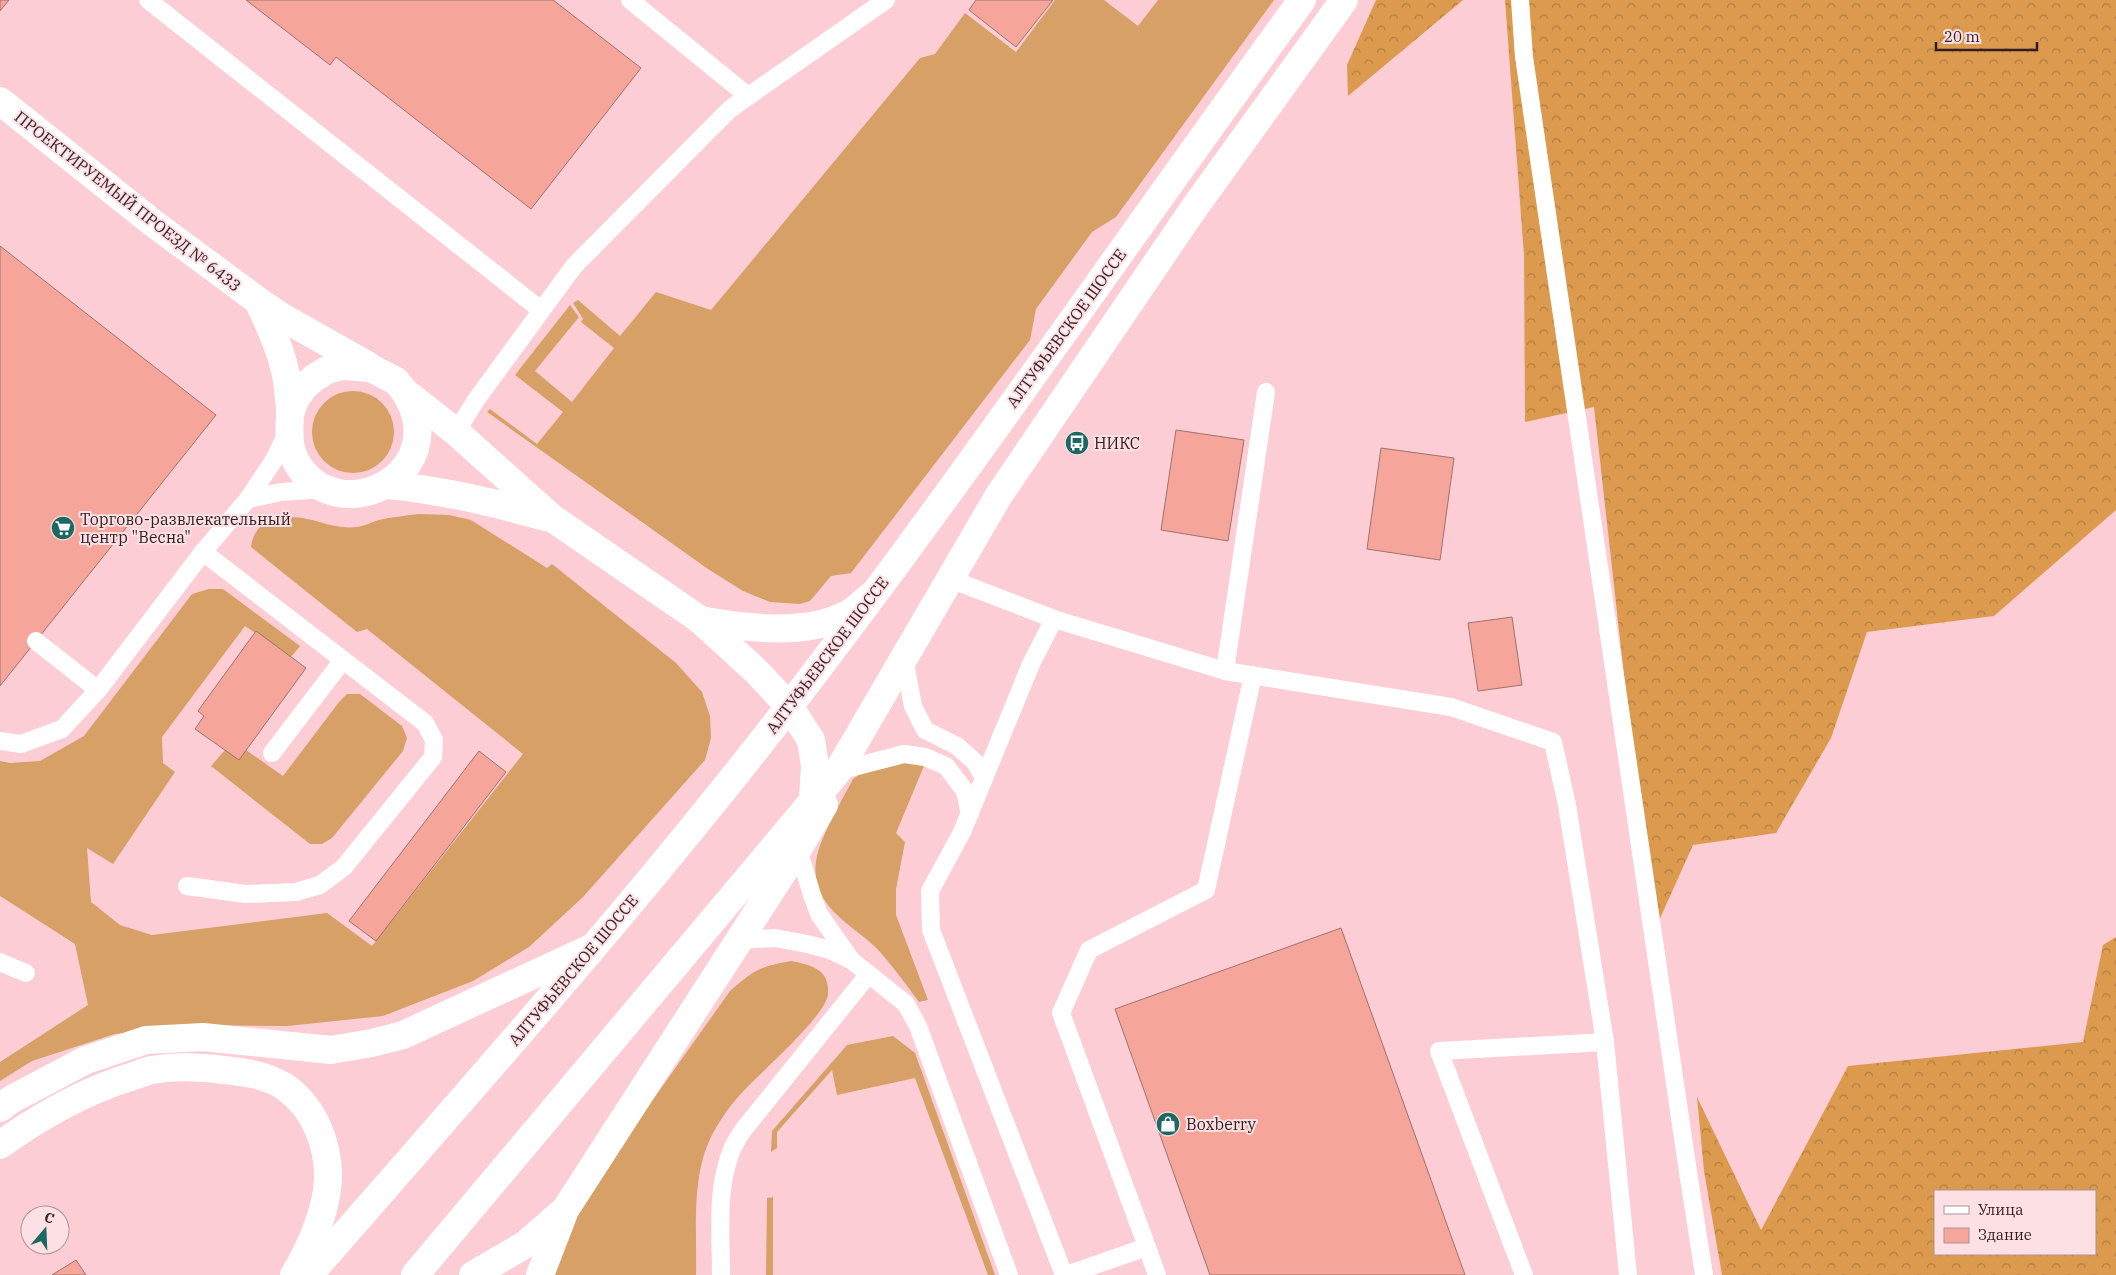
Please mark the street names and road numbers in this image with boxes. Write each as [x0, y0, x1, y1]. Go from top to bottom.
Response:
street label: ПРОЕКТИРУЕМЫЙ ПРОЕЗД № 6433 [11, 106, 245, 296]
street label: АЛТУФЬЕВСКОЕ ШОССЕ [1002, 245, 1130, 411]
street label: АЛТУФЬЕВСКОЕ ШОССЕ [761, 573, 893, 737]
street label: АЛТУФЬЕВСКОЕ ШОССЕ [504, 890, 642, 1050]

